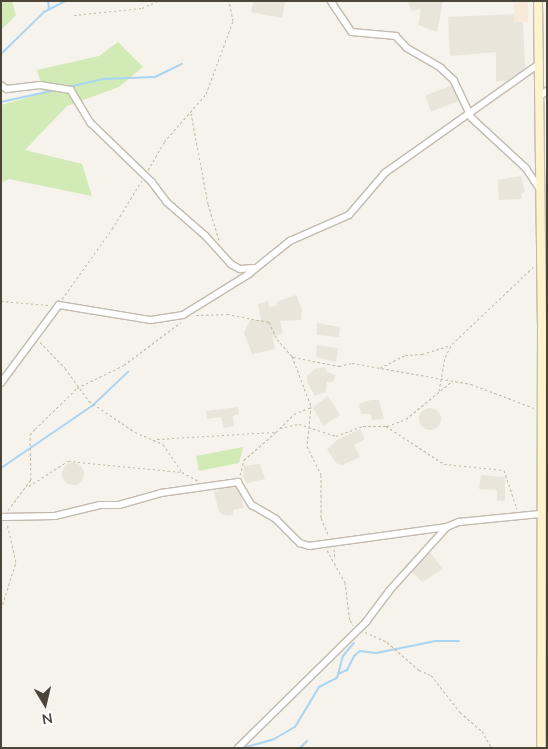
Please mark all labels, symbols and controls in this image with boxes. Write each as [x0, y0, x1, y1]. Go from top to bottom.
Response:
north arrow [20, 679, 70, 729]
text: N [41, 709, 54, 729]

